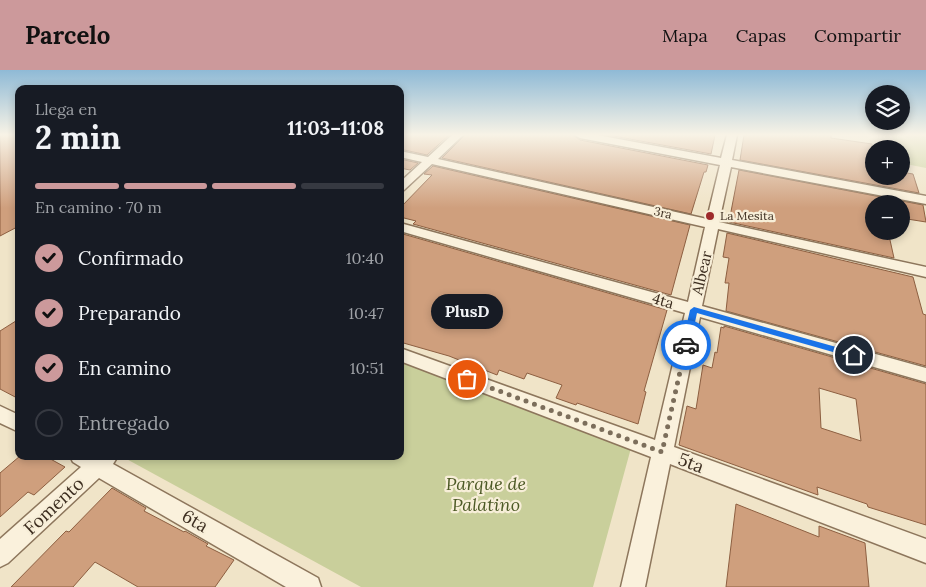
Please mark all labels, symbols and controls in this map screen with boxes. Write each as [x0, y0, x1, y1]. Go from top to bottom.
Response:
text: Parcelo [25, 20, 110, 51]
text: Mapa [662, 24, 708, 47]
text: Capas [736, 24, 786, 47]
text: Compartir [814, 24, 901, 47]
map controls [865, 85, 910, 240]
button: layers [865, 85, 910, 130]
text: Llega en [35, 99, 97, 119]
text: 11:03–11:08 [287, 116, 384, 140]
text: 2 min [35, 117, 121, 158]
button: + [865, 140, 910, 185]
button: − [865, 195, 910, 240]
text: En camino · 70 m [35, 197, 162, 217]
street label: 3ra [653, 203, 674, 222]
place label: La Mesita [720, 208, 774, 223]
marker: La Mesita [704, 210, 716, 222]
icon: check [35, 244, 63, 272]
text: Confirmado [78, 246, 183, 270]
text: 10:40 [346, 248, 384, 268]
street label: Albear [687, 249, 716, 298]
street label: 4ta [650, 288, 676, 313]
callout: PlusD [431, 294, 503, 329]
icon: check [35, 299, 63, 327]
text: Preparando [78, 301, 181, 325]
text: PlusD [445, 301, 489, 321]
text: 10:47 [348, 303, 384, 323]
courier [661, 320, 711, 370]
icon: car [672, 331, 700, 359]
pin [833, 334, 875, 376]
icon: home [840, 341, 868, 369]
icon: check [35, 354, 63, 382]
text: En camino [78, 356, 171, 380]
text: 10:51 [350, 358, 384, 378]
pin [446, 358, 488, 400]
icon: bag [453, 365, 481, 393]
text: Entregado [78, 411, 170, 435]
street label: 5ta [675, 447, 707, 478]
street label: Fomento [19, 472, 89, 539]
park label: Parque de Palatino [446, 472, 526, 516]
street label: 6ta [178, 504, 213, 537]

